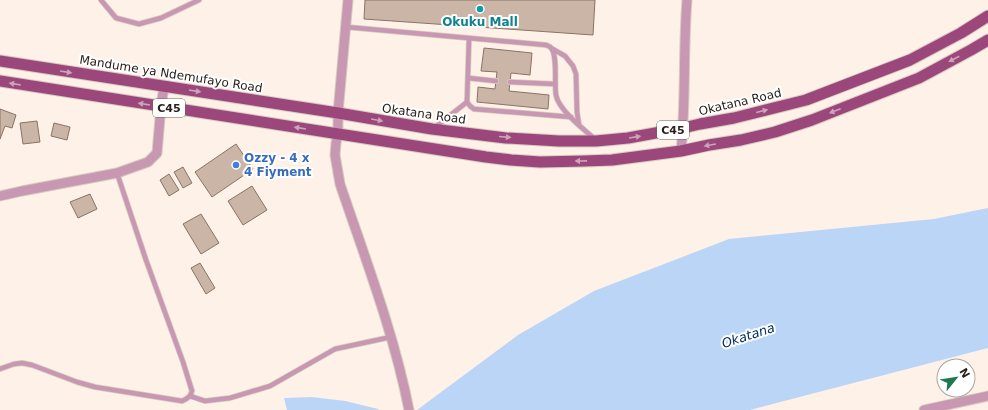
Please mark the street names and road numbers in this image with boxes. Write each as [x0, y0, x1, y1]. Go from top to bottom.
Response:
street label: Mandume ya Ndemufayo Road [79, 53, 263, 95]
street label: Okatana Road [697, 86, 783, 118]
road number: C45 [153, 99, 185, 117]
street label: Okatana Road [381, 101, 467, 127]
road number: C45 [657, 121, 689, 139]

